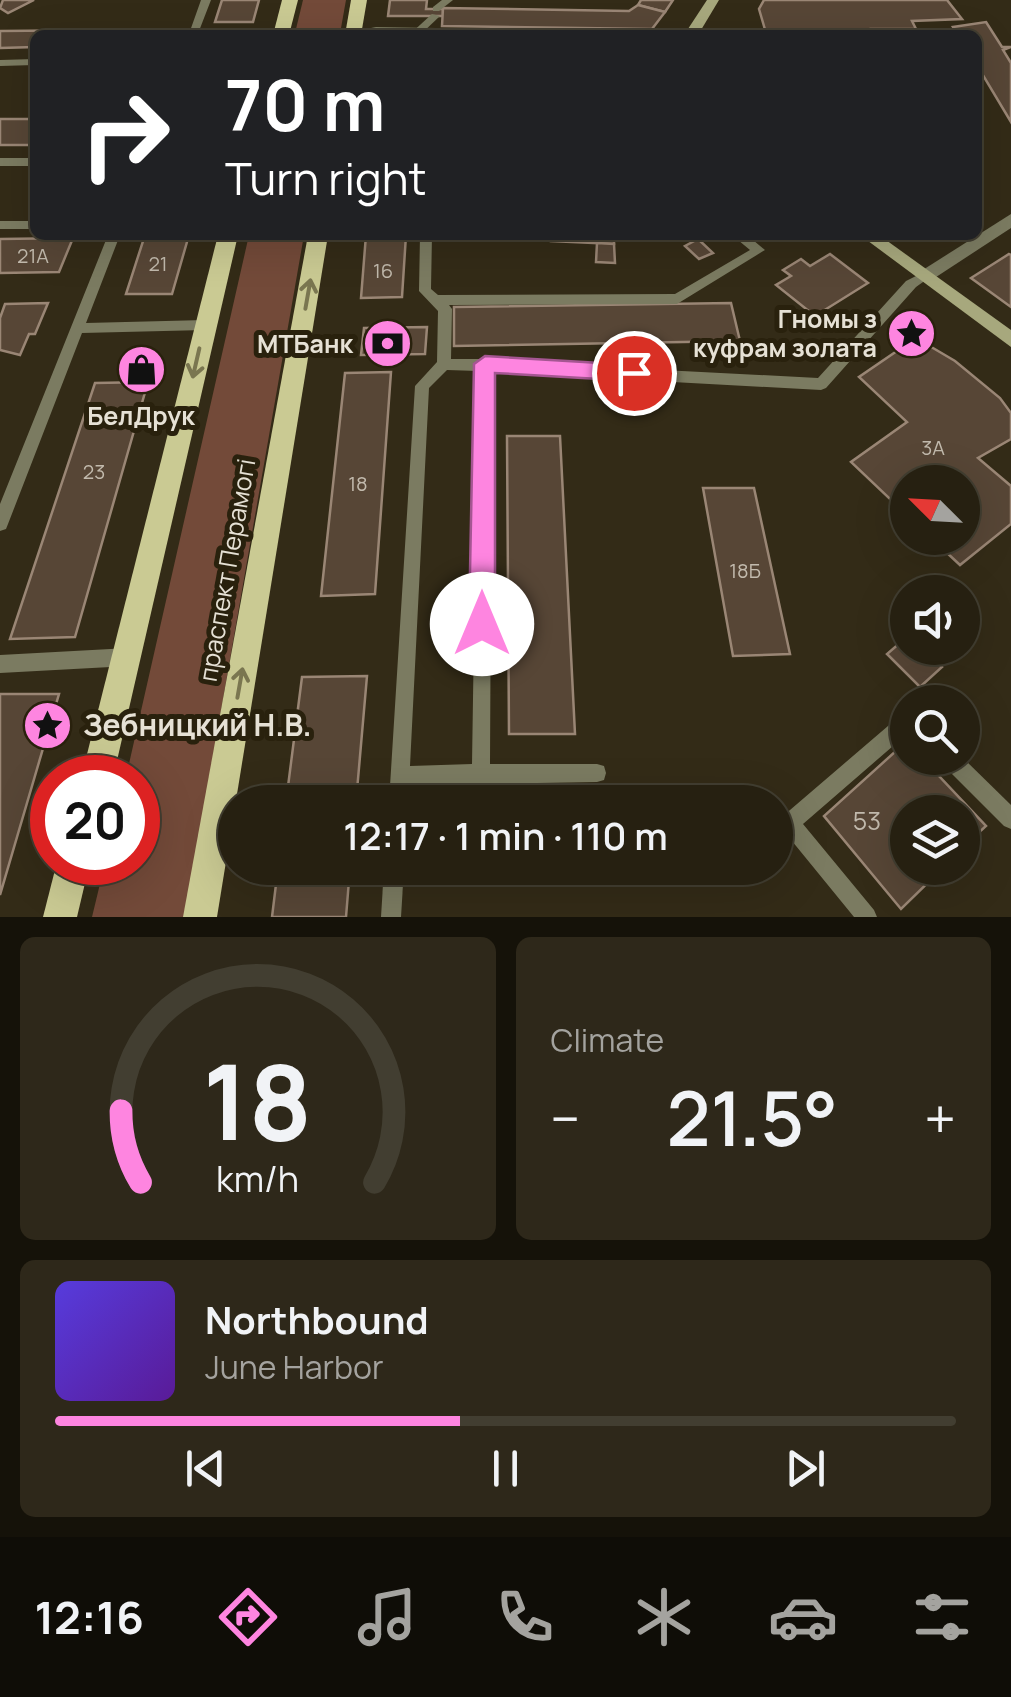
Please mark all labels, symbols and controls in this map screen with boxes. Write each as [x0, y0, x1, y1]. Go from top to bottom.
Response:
text: 70 m [225, 56, 385, 152]
icon: right [60, 70, 190, 200]
text: Turn right [225, 147, 426, 209]
house number: 21А [17, 242, 49, 269]
house number: 21 [148, 250, 168, 277]
house number: 16 [373, 257, 393, 284]
one-way arrow [299, 278, 318, 311]
place label: Гномы з куфрам золата [693, 301, 877, 365]
place icon: Гномы з куфрам золата [886, 307, 938, 359]
bank icon: МТБанк [362, 318, 414, 370]
place label: МТБанк [257, 326, 354, 361]
pin [592, 331, 677, 416]
shop icon: БелДрук [115, 344, 167, 396]
one-way arrow [186, 346, 204, 378]
icon: arrive [607, 346, 662, 401]
place label: БелДрук [87, 398, 195, 433]
house number: 3А [921, 434, 945, 461]
street label: праспект Перамогі [190, 456, 263, 684]
house number: 23 [83, 458, 105, 485]
north arrow [890, 465, 980, 555]
map controls [890, 465, 980, 885]
house number: 18 [348, 470, 368, 497]
house number: 18Б [729, 557, 761, 584]
position arrow [430, 572, 534, 676]
button: sound [890, 575, 980, 665]
one-way arrow [231, 667, 250, 700]
button: search [890, 685, 980, 775]
place icon: Зебницкий Н.В. [22, 700, 74, 752]
place label: Зебницкий Н.В. [83, 704, 312, 745]
speed limit sign: 20 [30, 755, 160, 885]
button: layers [890, 795, 980, 885]
house number: 53 [853, 803, 881, 838]
text: 12:17 · 1 min · 110 m [343, 809, 668, 861]
text: Climate [551, 1018, 664, 1062]
text: 18 [203, 1029, 312, 1171]
text: 21.5° [666, 1066, 838, 1169]
text: − [551, 1080, 580, 1156]
text: + [924, 1080, 956, 1156]
text: km/h [216, 1154, 299, 1203]
text: Northbound [205, 1293, 429, 1345]
text: June Harbor [205, 1345, 383, 1389]
icon: previous [178, 1441, 233, 1496]
icon: pause [478, 1441, 533, 1496]
icon: next [778, 1441, 833, 1496]
icon: directions [213, 1582, 283, 1652]
icon: music [352, 1582, 422, 1652]
icon: phone [490, 1582, 560, 1652]
icon: climate [629, 1582, 699, 1652]
icon: car [768, 1582, 838, 1652]
icon: filters [907, 1582, 977, 1652]
text: 12:16 [34, 1586, 144, 1648]

